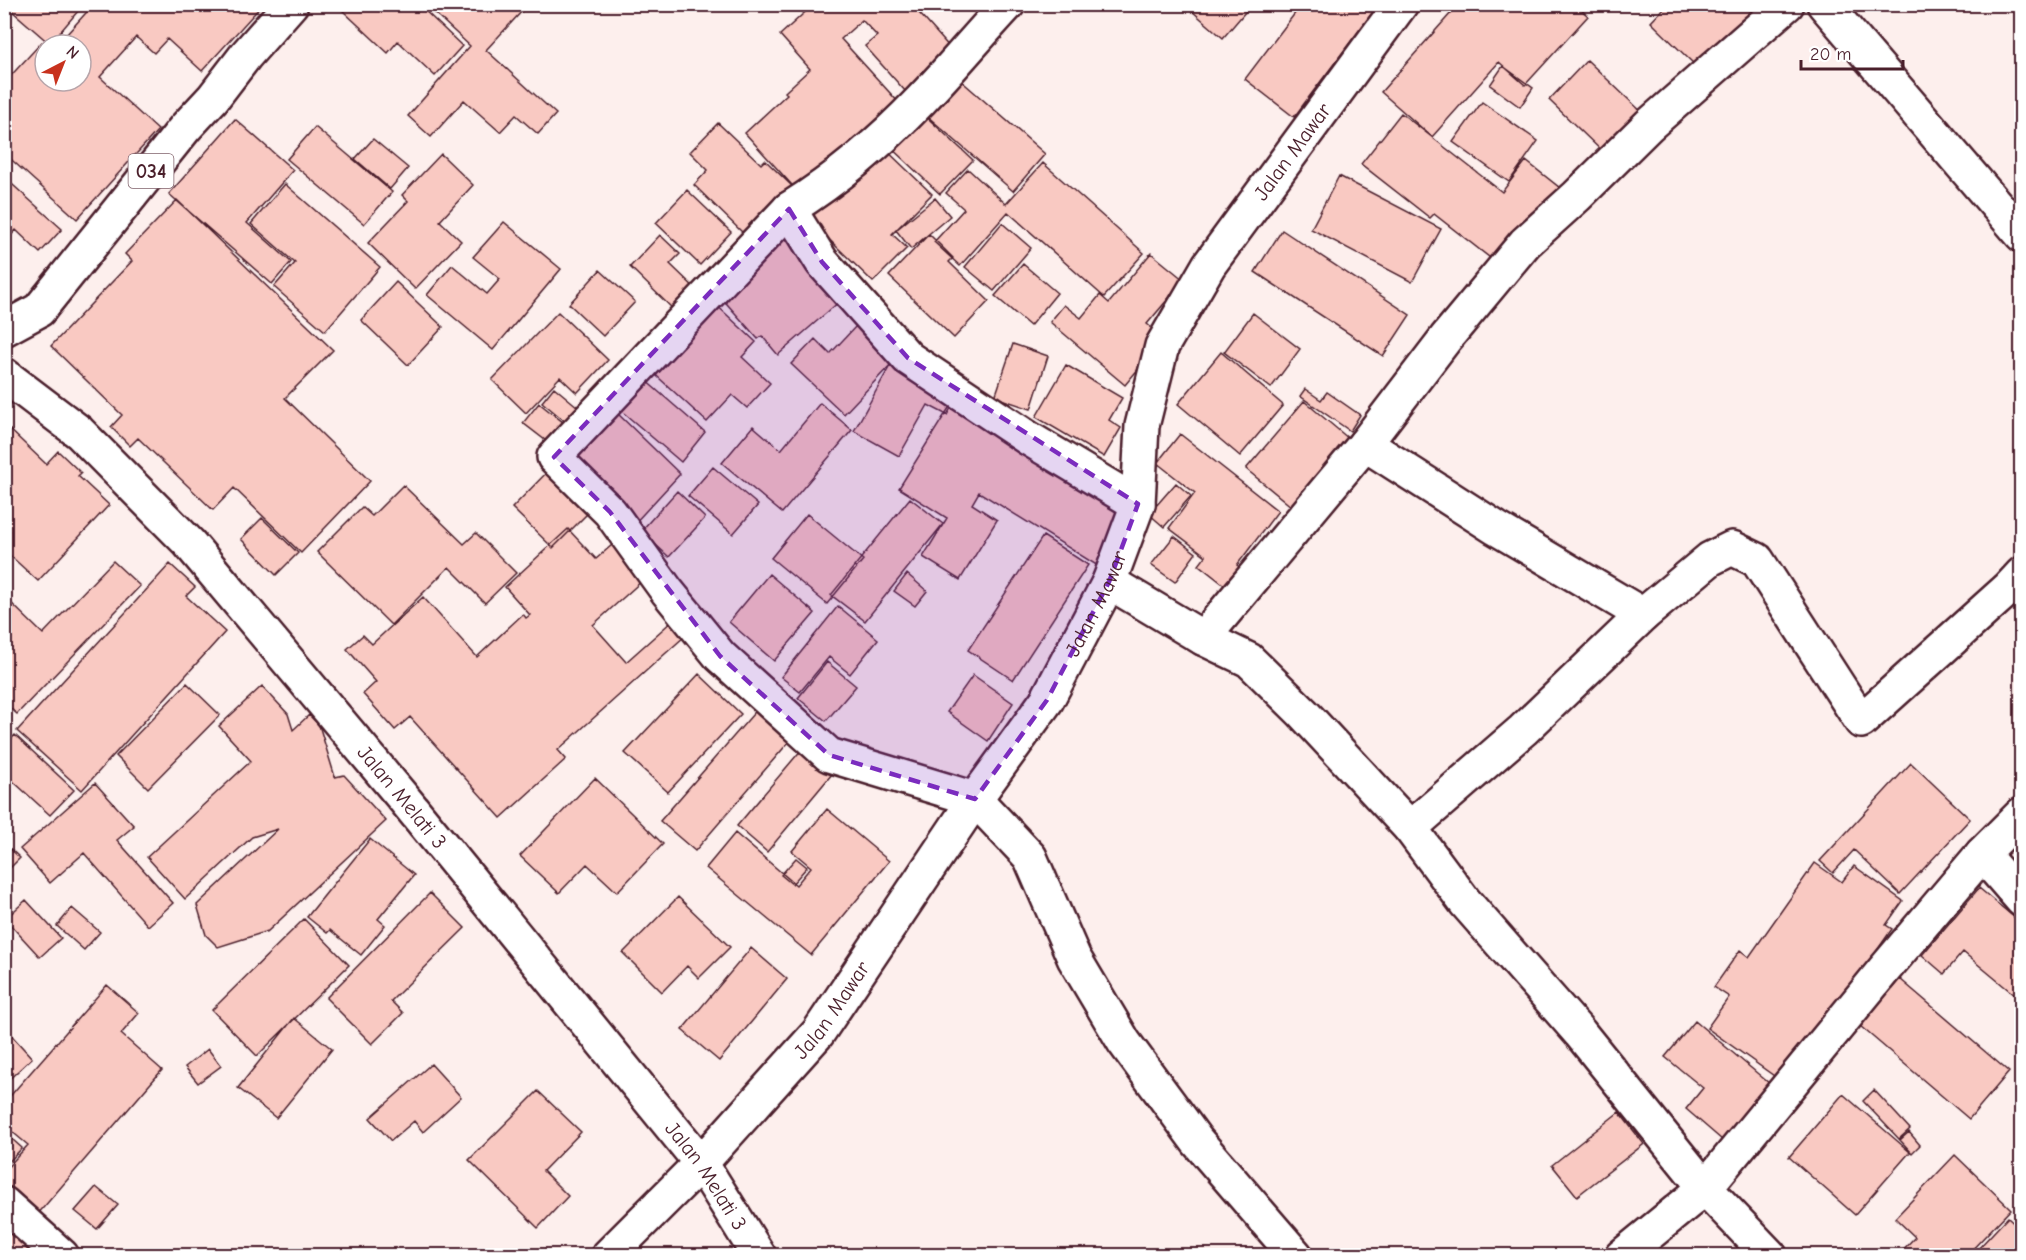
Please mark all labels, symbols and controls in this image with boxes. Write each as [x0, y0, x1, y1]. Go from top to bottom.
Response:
north arrow [33, 33, 93, 93]
scale bar [1801, 33, 1903, 71]
text: N [62, 42, 82, 63]
text: 20 m [1810, 44, 1851, 65]
street label: Jalan Mawar [1249, 98, 1336, 205]
road number: 034 [128, 154, 174, 188]
street label: Jalan Mawar [1060, 547, 1132, 660]
street label: Jalan Melati 3 [352, 741, 452, 853]
street label: Jalan Mawar [789, 956, 875, 1064]
street label: Jalan Melati 3 [660, 1117, 752, 1234]

